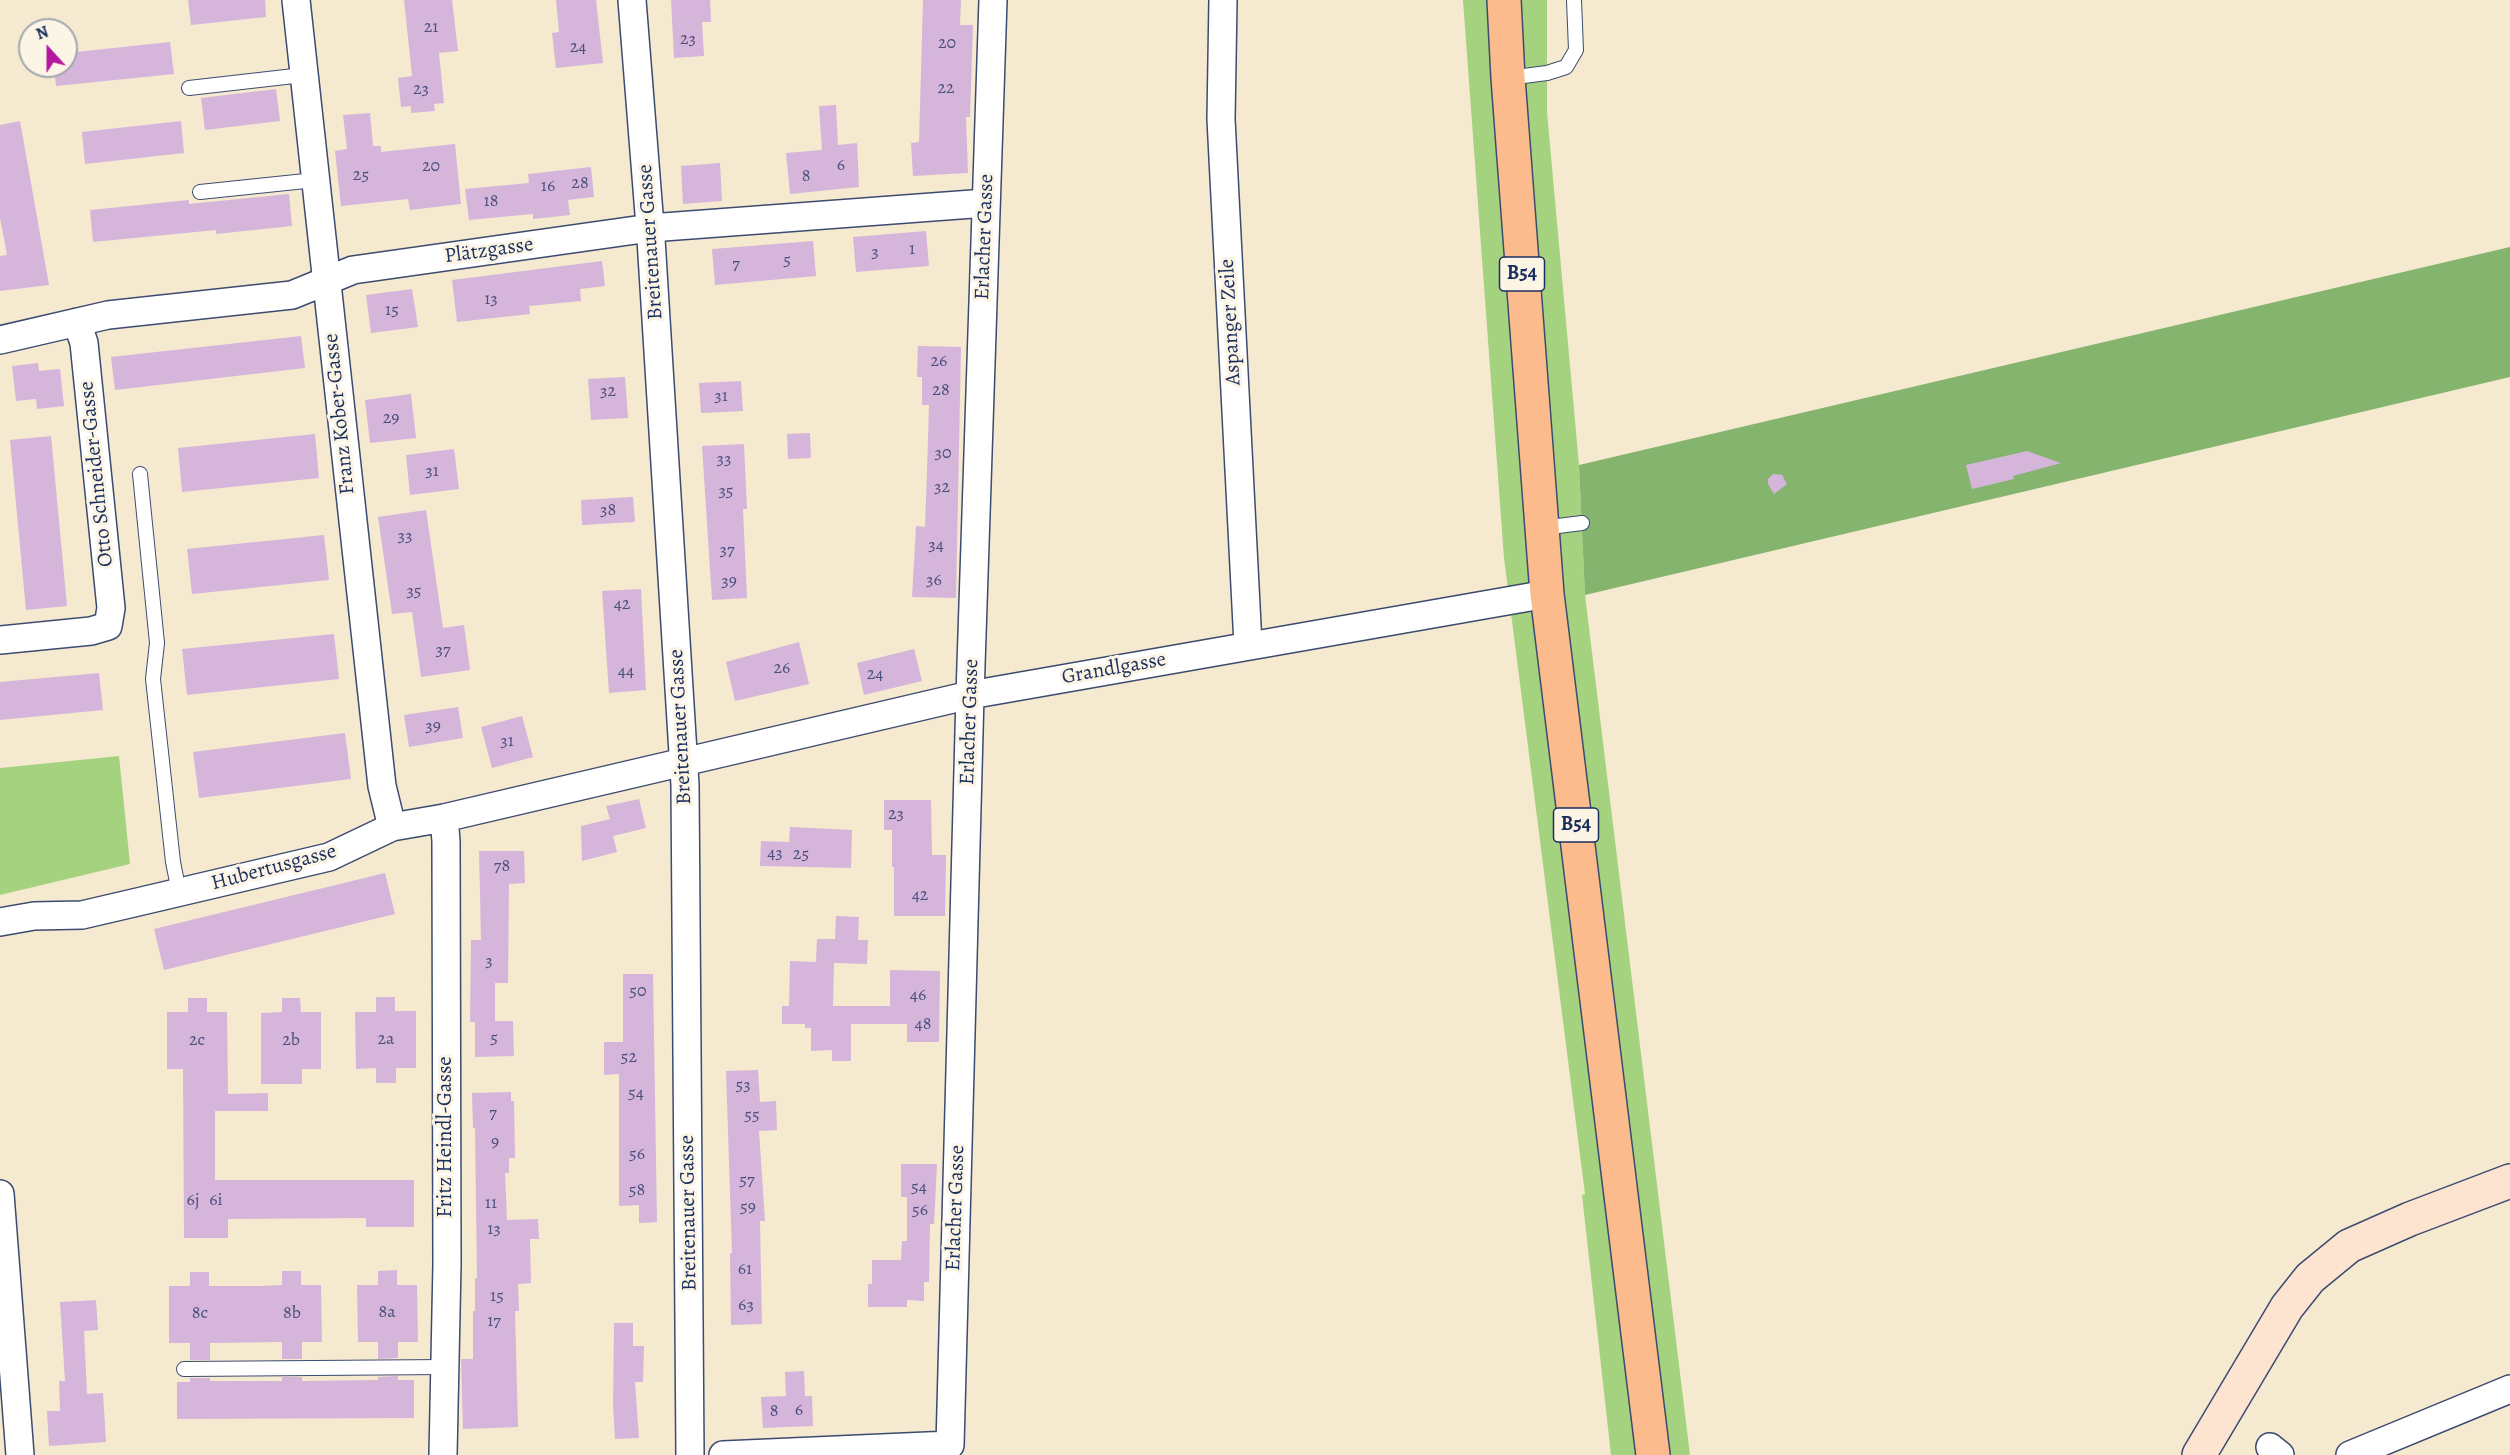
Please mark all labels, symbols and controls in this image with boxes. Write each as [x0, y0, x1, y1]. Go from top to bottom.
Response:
house number: 21 [424, 17, 438, 39]
north arrow [18, 18, 78, 78]
text: N [33, 21, 52, 45]
house number: 23 [680, 29, 696, 51]
house number: 20 [938, 33, 956, 55]
house number: 24 [570, 37, 586, 59]
house number: 22 [937, 78, 955, 100]
house number: 23 [413, 79, 429, 101]
house number: 6 [837, 155, 845, 177]
house number: 20 [422, 156, 440, 178]
street label: Breitenauer Gasse [633, 163, 669, 321]
house number: 25 [353, 165, 369, 187]
house number: 8 [802, 166, 810, 188]
house number: 28 [571, 173, 589, 195]
street label: Erlacher Gasse [970, 173, 1000, 301]
house number: 16 [541, 176, 555, 198]
house number: 18 [484, 191, 498, 213]
street label: Plätzgasse [443, 232, 535, 270]
house number: 1 [909, 239, 915, 261]
house number: 3 [871, 242, 879, 264]
house number: 5 [783, 250, 791, 272]
house number: 7 [732, 254, 740, 276]
road number: B54 [1500, 257, 1544, 291]
street label: Aspanger Zeile [1215, 258, 1247, 386]
house number: 13 [484, 289, 498, 311]
house number: 15 [385, 300, 399, 322]
street label: Franz Kober-Gasse [319, 332, 361, 496]
house number: 26 [931, 351, 947, 373]
street label: Otto Schneider-Gasse [75, 380, 119, 568]
house number: 28 [932, 380, 950, 402]
house number: 32 [600, 381, 616, 403]
house number: 31 [714, 386, 728, 408]
house number: 29 [383, 408, 399, 430]
house number: 30 [934, 443, 952, 465]
house number: 33 [717, 449, 731, 471]
house number: 31 [425, 461, 439, 483]
house number: 32 [934, 477, 950, 499]
house number: 35 [718, 481, 734, 503]
house number: 38 [600, 500, 616, 522]
house number: 33 [398, 526, 412, 548]
house number: 34 [928, 535, 944, 557]
house number: 37 [719, 540, 735, 562]
house number: 36 [926, 570, 942, 592]
house number: 39 [721, 571, 737, 593]
house number: 35 [406, 581, 422, 603]
house number: 42 [614, 594, 630, 616]
house number: 37 [435, 640, 451, 662]
street label: Grandlgasse [1060, 647, 1168, 691]
street label: Breitenauer Gasse [664, 648, 698, 806]
house number: 26 [774, 658, 790, 680]
street label: Erlacher Gasse [955, 658, 985, 786]
house number: 44 [618, 661, 634, 683]
house number: 24 [867, 664, 883, 686]
house number: 39 [425, 716, 441, 738]
house number: 31 [500, 731, 514, 753]
house number: 23 [888, 804, 904, 826]
road number: B54 [1554, 808, 1598, 842]
street label: Hubertusgasse [209, 839, 339, 897]
house number: 43 [767, 843, 783, 865]
house number: 25 [793, 844, 809, 866]
house number: 78 [494, 856, 510, 878]
house number: 42 [912, 885, 928, 907]
house number: 3 [485, 951, 493, 973]
house number: 50 [629, 981, 647, 1003]
house number: 46 [910, 985, 926, 1007]
house number: 48 [915, 1014, 931, 1036]
house number: 5 [490, 1028, 498, 1050]
house number: 2a [378, 1029, 394, 1051]
house number: 2c [189, 1030, 205, 1052]
house number: 2b [282, 1030, 300, 1052]
house number: 52 [621, 1047, 637, 1069]
street label: Fritz Heindl-Gasse [433, 1056, 459, 1218]
house number: 53 [735, 1075, 751, 1097]
house number: 54 [628, 1083, 644, 1105]
house number: 7 [489, 1103, 497, 1125]
house number: 55 [744, 1105, 760, 1127]
house number: 9 [491, 1132, 499, 1154]
street label: Breitenauer Gasse [675, 1135, 703, 1291]
house number: 56 [629, 1144, 645, 1166]
street label: Erlacher Gasse [941, 1144, 971, 1272]
house number: 57 [739, 1170, 755, 1192]
house number: 54 [911, 1177, 927, 1199]
house number: 58 [629, 1180, 645, 1202]
house number: 6j [187, 1190, 199, 1212]
house number: 6i [209, 1190, 223, 1212]
house number: 11 [485, 1193, 497, 1215]
house number: 59 [740, 1197, 756, 1219]
house number: 56 [912, 1200, 928, 1222]
house number: 13 [487, 1219, 501, 1241]
house number: 61 [738, 1259, 752, 1281]
house number: 15 [490, 1286, 504, 1308]
house number: 63 [738, 1295, 754, 1317]
house number: 8a [378, 1302, 396, 1324]
house number: 8c [192, 1303, 208, 1325]
house number: 8b [283, 1303, 301, 1325]
house number: 17 [487, 1311, 501, 1333]
house number: 6 [795, 1400, 803, 1422]
house number: 8 [770, 1401, 778, 1423]

